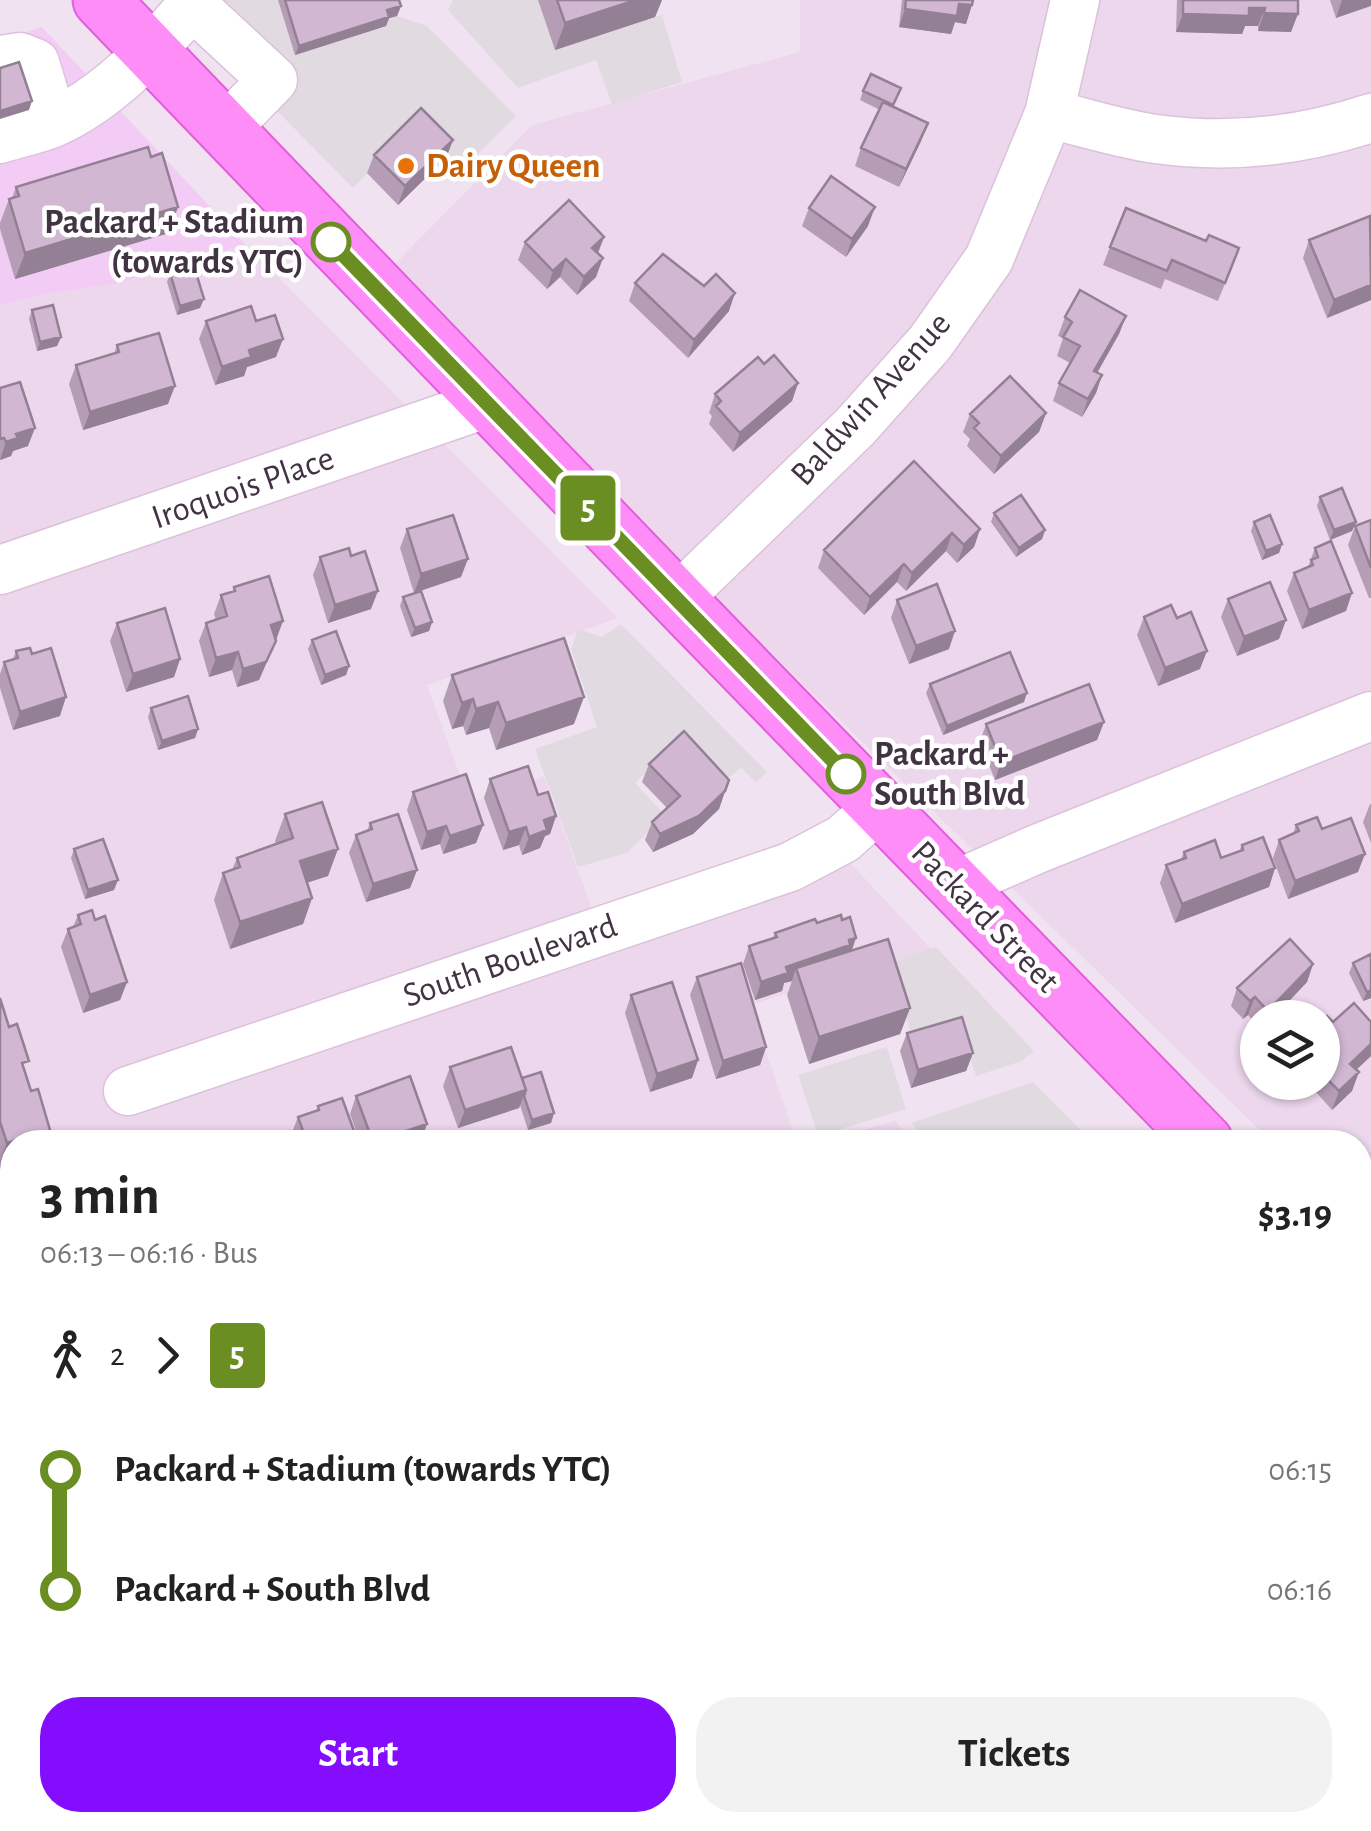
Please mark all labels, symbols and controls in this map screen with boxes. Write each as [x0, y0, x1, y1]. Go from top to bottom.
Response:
place label: Dairy Queen [426, 149, 601, 184]
marker: Dairy Queen [395, 155, 417, 177]
place label: Packard + Stadium (towards YTC) [44, 205, 304, 280]
marker: Packard + Stadium (towards YTC) [312, 223, 350, 261]
street label: Baldwin Avenue [785, 306, 957, 492]
street label: Iroquois Place [147, 441, 339, 535]
line badge: 5 [556, 476, 620, 540]
text: 5 [580, 491, 596, 526]
place label: Packard + South Blvd [874, 737, 1025, 812]
marker: Packard + South Blvd [827, 755, 865, 793]
street label: Packard Street [904, 835, 1066, 999]
street label: South Boulevard [399, 908, 621, 1014]
map controls [1240, 1000, 1340, 1100]
button: layers [1240, 1000, 1340, 1100]
text: 3 min [40, 1169, 160, 1224]
text: $3.19 [1258, 1196, 1332, 1234]
text: 06:13 – 06:16 · Bus [40, 1237, 258, 1269]
icon: walk [40, 1328, 95, 1383]
icon: forward [140, 1328, 195, 1383]
text: 5 [230, 1338, 245, 1373]
text: 2 [110, 1339, 125, 1371]
text: Packard + Stadium (towards YTC) [114, 1451, 612, 1489]
text: 06:15 [1268, 1454, 1332, 1486]
text: Packard + South Blvd [114, 1571, 430, 1609]
text: 06:16 [1267, 1574, 1332, 1606]
button: Start [40, 1697, 676, 1812]
button: Tickets [696, 1697, 1332, 1812]

